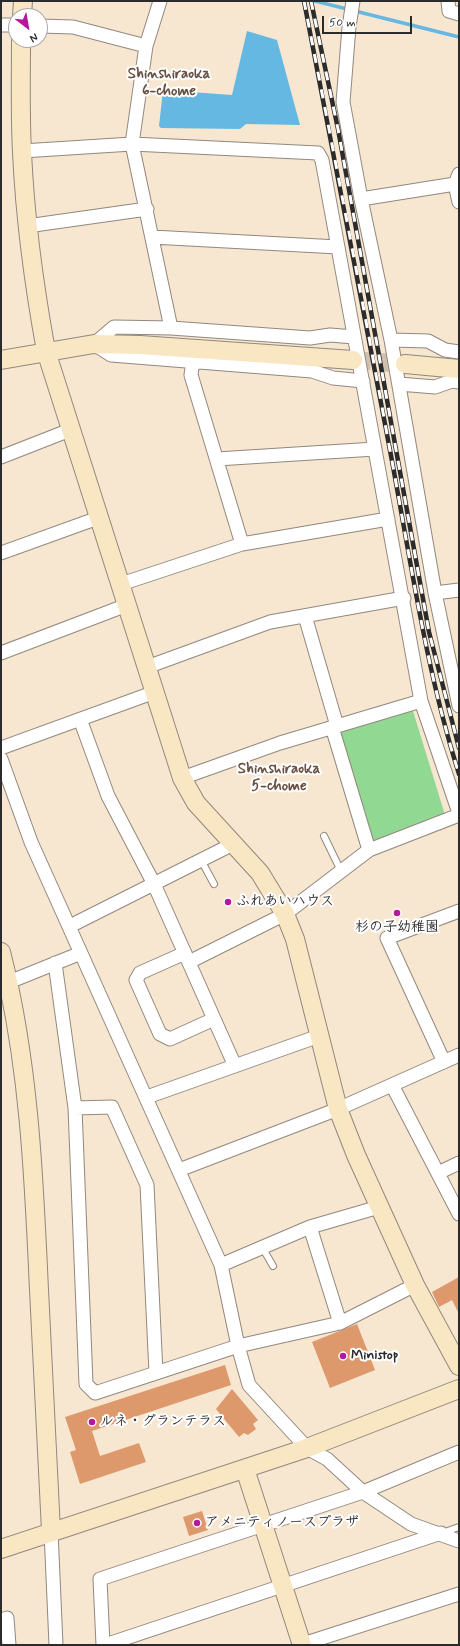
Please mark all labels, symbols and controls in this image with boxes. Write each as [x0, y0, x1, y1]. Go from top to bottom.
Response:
north arrow [8, 8, 48, 48]
scale bar [324, 8, 414, 34]
text: 50 m [329, 15, 356, 31]
text: N [27, 30, 40, 45]
district label: Shinshiraoka 6-chome [128, 66, 210, 101]
district label: Shinshiraoka 5-chome [238, 761, 320, 796]
place label: ふれあいハウス [236, 894, 334, 910]
marker: ふれあいハウス [223, 897, 233, 907]
marker: 杉の子幼稚園 [392, 908, 402, 918]
place label: 杉の子幼稚園 [355, 920, 439, 936]
place label: Ministop [351, 1348, 398, 1364]
marker: Ministop [338, 1351, 348, 1361]
place label: ルネ・グランテラス [100, 1414, 226, 1430]
marker: ルネ・グランテラス [87, 1417, 97, 1427]
place label: アメニティノースプラザ [205, 1515, 359, 1531]
marker: アメニティノースプラザ [192, 1518, 202, 1528]

